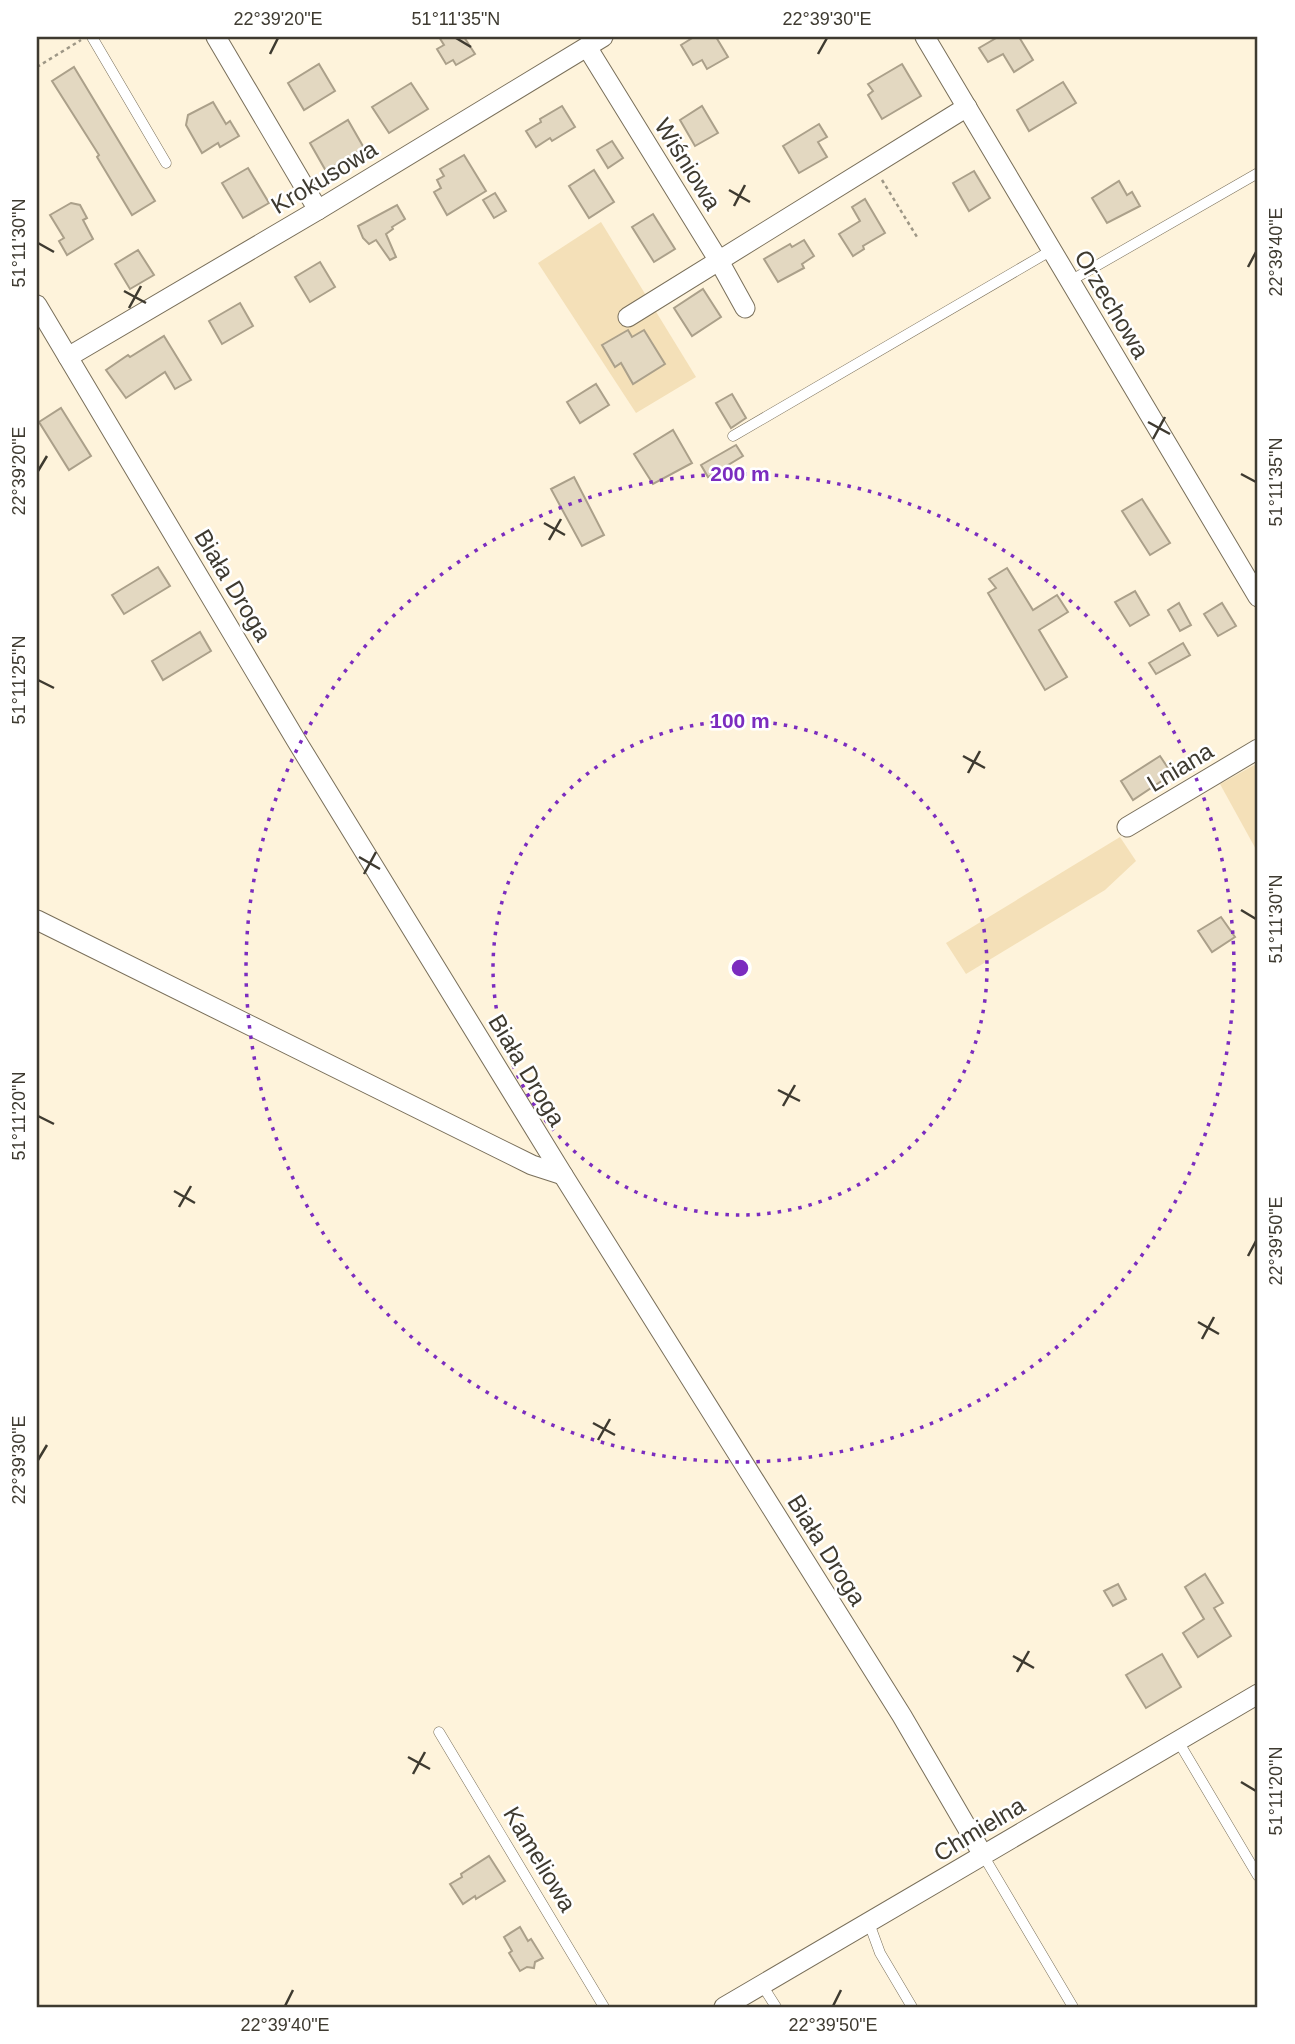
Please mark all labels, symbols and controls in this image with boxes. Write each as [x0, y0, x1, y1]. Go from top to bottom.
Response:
text: 22°39'20"E [233, 9, 323, 29]
text: 51°11'35"N [412, 9, 500, 29]
text: 22°39'30"E [782, 9, 872, 29]
street label: Wiśniowa [649, 113, 727, 215]
street label: Krokusowa [266, 135, 382, 219]
text: 51°11'30"N [9, 199, 29, 287]
text: 22°39'40"E [1266, 207, 1286, 297]
street label: Orzechowa [1069, 245, 1155, 364]
text: 22°39'20"E [9, 426, 29, 516]
text: 51°11'35"N [1266, 438, 1286, 526]
text: 200 m [710, 462, 770, 485]
street label: Biała Droga [189, 524, 277, 646]
text: 51°11'25"N [9, 636, 29, 724]
text: 100 m [710, 709, 770, 732]
street label: Lniana [1142, 737, 1218, 797]
text: 51°11'30"N [1266, 875, 1286, 963]
centre of rings [728, 956, 752, 980]
street label: Biała Droga [483, 1009, 571, 1131]
text: 51°11'20"N [9, 1072, 29, 1160]
text: 22°39'50"E [1266, 1196, 1286, 1286]
text: 22°39'30"E [9, 1415, 29, 1505]
street label: Biała Droga [782, 1490, 872, 1611]
text: 51°11'20"N [1266, 1747, 1286, 1835]
street label: Chmielna [929, 1791, 1030, 1867]
street label: Kameliowa [498, 1802, 582, 1917]
text: 22°39'40"E [240, 2015, 330, 2035]
text: 22°39'50"E [788, 2015, 878, 2035]

